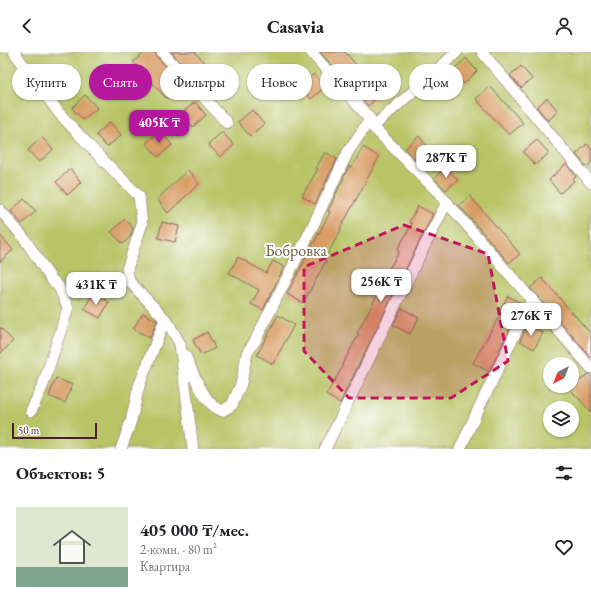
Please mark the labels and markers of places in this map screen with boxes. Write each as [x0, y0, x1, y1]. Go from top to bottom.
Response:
pin: 405K ₸ [126, 110, 192, 144]
pin: 287K ₸ [413, 145, 479, 179]
pin: 256K ₸ [348, 269, 414, 303]
pin: 431K ₸ [63, 272, 129, 306]
pin: 276K ₸ [498, 303, 564, 337]

